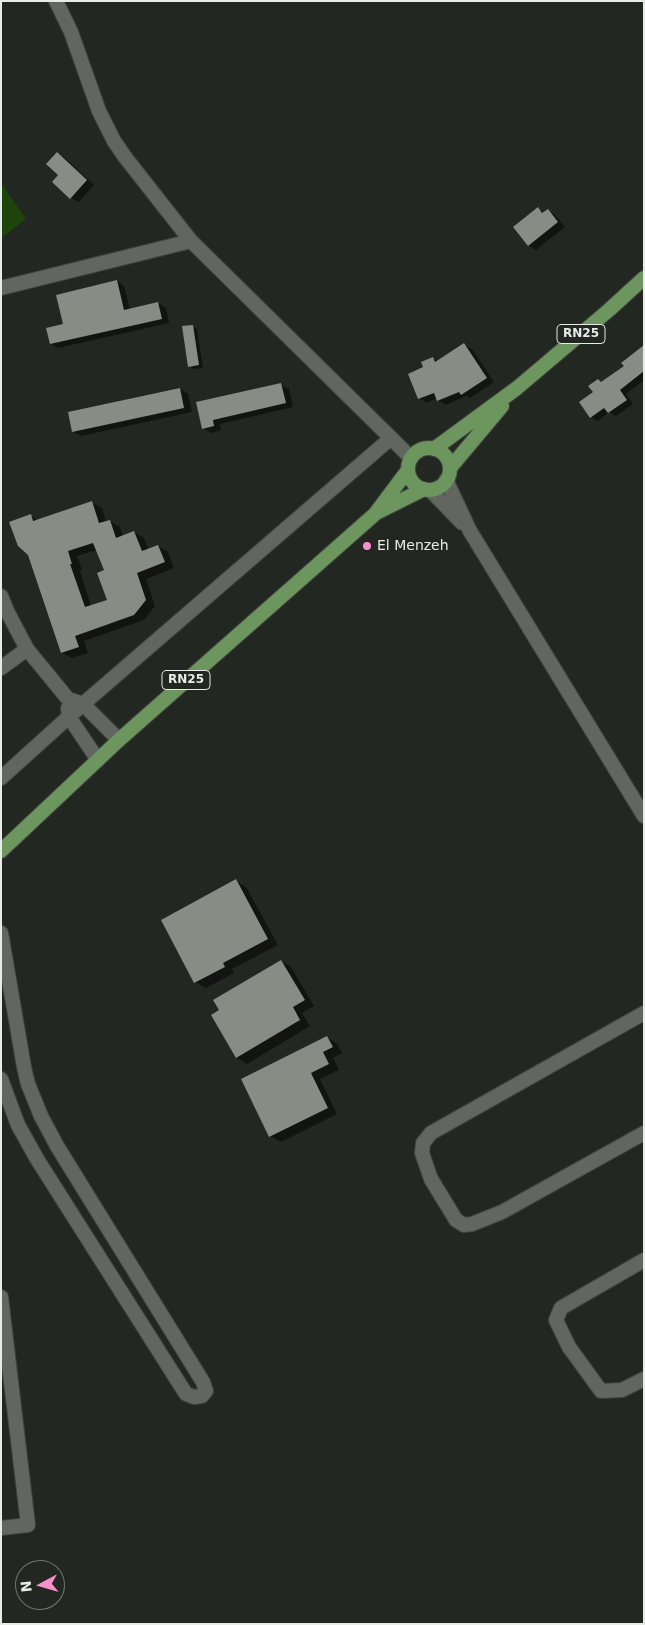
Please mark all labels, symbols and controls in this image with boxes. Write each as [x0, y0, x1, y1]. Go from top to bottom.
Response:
road number: RN25 [557, 324, 605, 344]
place label: El Menzeh [377, 538, 449, 554]
marker: El Menzeh [361, 540, 373, 552]
road number: RN25 [162, 670, 210, 690]
north arrow [15, 1560, 65, 1610]
text: N [18, 1580, 35, 1593]

